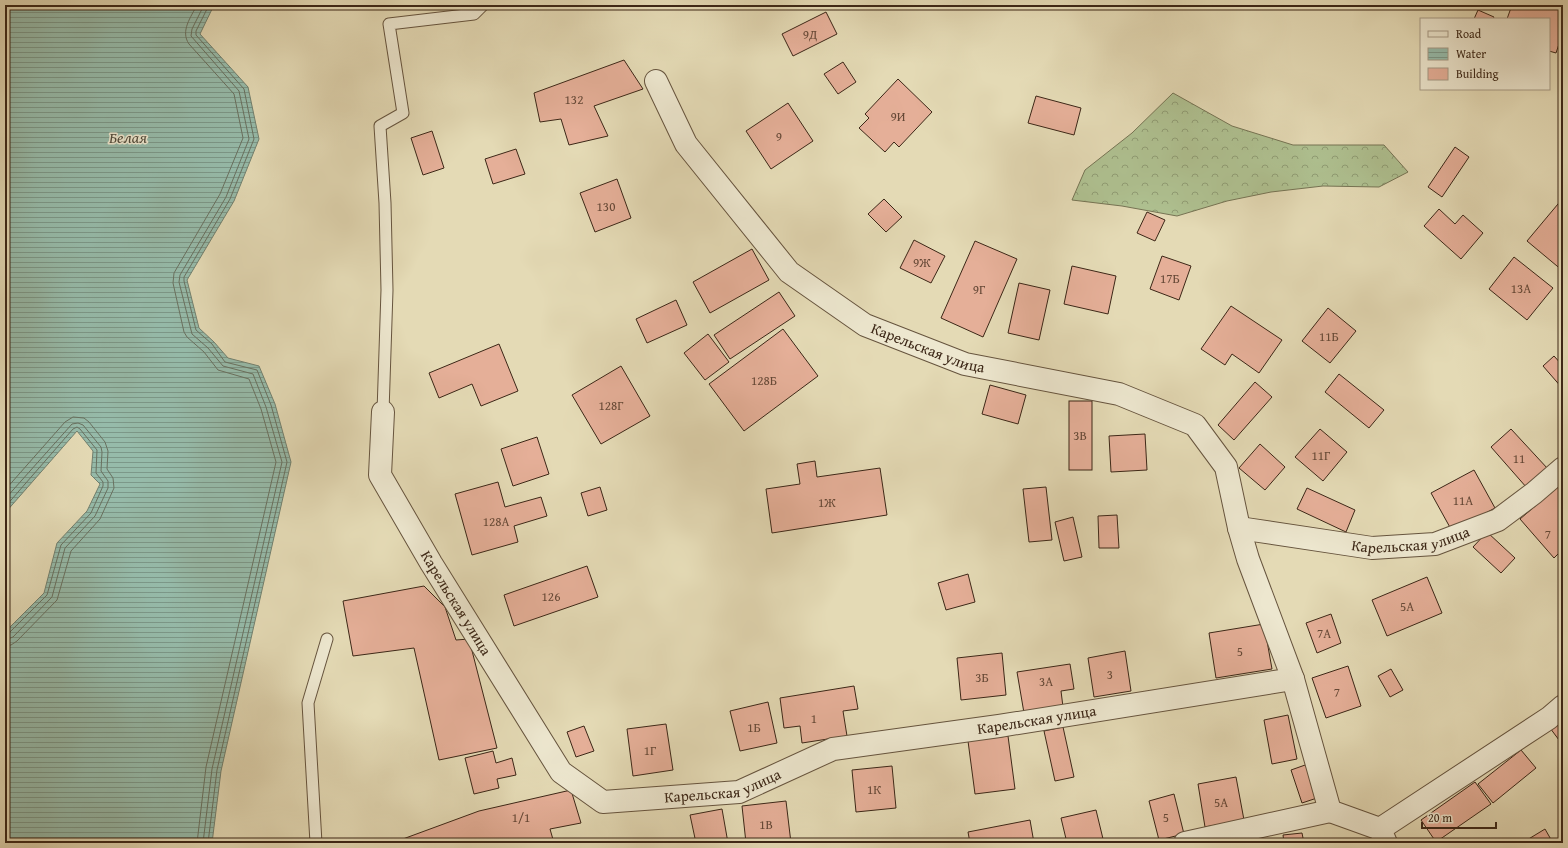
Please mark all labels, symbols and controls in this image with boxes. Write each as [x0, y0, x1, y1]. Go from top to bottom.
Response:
legend [1420, 18, 1550, 90]
house number: 9Д [803, 25, 817, 44]
text: Road [1456, 25, 1482, 42]
text: Water [1456, 45, 1486, 62]
text: Building [1456, 65, 1499, 82]
house number: 132 [565, 90, 583, 109]
house number: 9И [890, 107, 906, 126]
water label: Белая [109, 125, 147, 149]
house number: 9 [776, 127, 782, 146]
house number: 130 [597, 197, 615, 216]
house number: 9Ж [913, 253, 931, 272]
house number: 17Б [1160, 269, 1180, 288]
house number: 13А [1511, 279, 1531, 298]
house number: 9Г [973, 280, 986, 299]
street label: Карельская улица [868, 317, 987, 378]
house number: 11Б [1319, 327, 1339, 346]
house number: 128Б [751, 371, 777, 390]
house number: 128Г [598, 396, 624, 415]
house number: 3В [1073, 426, 1087, 445]
house number: 11Г [1312, 446, 1331, 465]
house number: 11 [1513, 449, 1525, 468]
house number: 11А [1453, 491, 1473, 510]
house number: 1Ж [818, 493, 836, 512]
house number: 128А [483, 512, 509, 531]
street label: Карельская улица [1350, 520, 1473, 558]
house number: 7 [1545, 525, 1551, 544]
street label: Карельская улица [416, 546, 497, 660]
house number: 126 [542, 587, 560, 606]
house number: 5А [1400, 597, 1414, 616]
house number: 7А [1317, 624, 1331, 643]
house number: 5 [1237, 642, 1243, 661]
house number: 3 [1107, 665, 1113, 684]
house number: 3Б [975, 668, 989, 687]
house number: 3А [1039, 672, 1053, 691]
house number: 7 [1334, 683, 1340, 702]
street label: Карельская улица [976, 700, 1098, 739]
house number: 1 [811, 709, 817, 728]
house number: 1Б [747, 718, 761, 737]
house number: 1Г [644, 741, 657, 760]
street label: Карельская улица [664, 763, 785, 807]
house number: 1К [867, 780, 881, 799]
house number: 5А [1214, 793, 1228, 812]
scale bar [1422, 804, 1496, 830]
house number: 1/1 [512, 808, 530, 827]
house number: 5 [1163, 808, 1169, 827]
text: 20 m [1428, 809, 1452, 826]
house number: 1В [759, 815, 773, 834]

